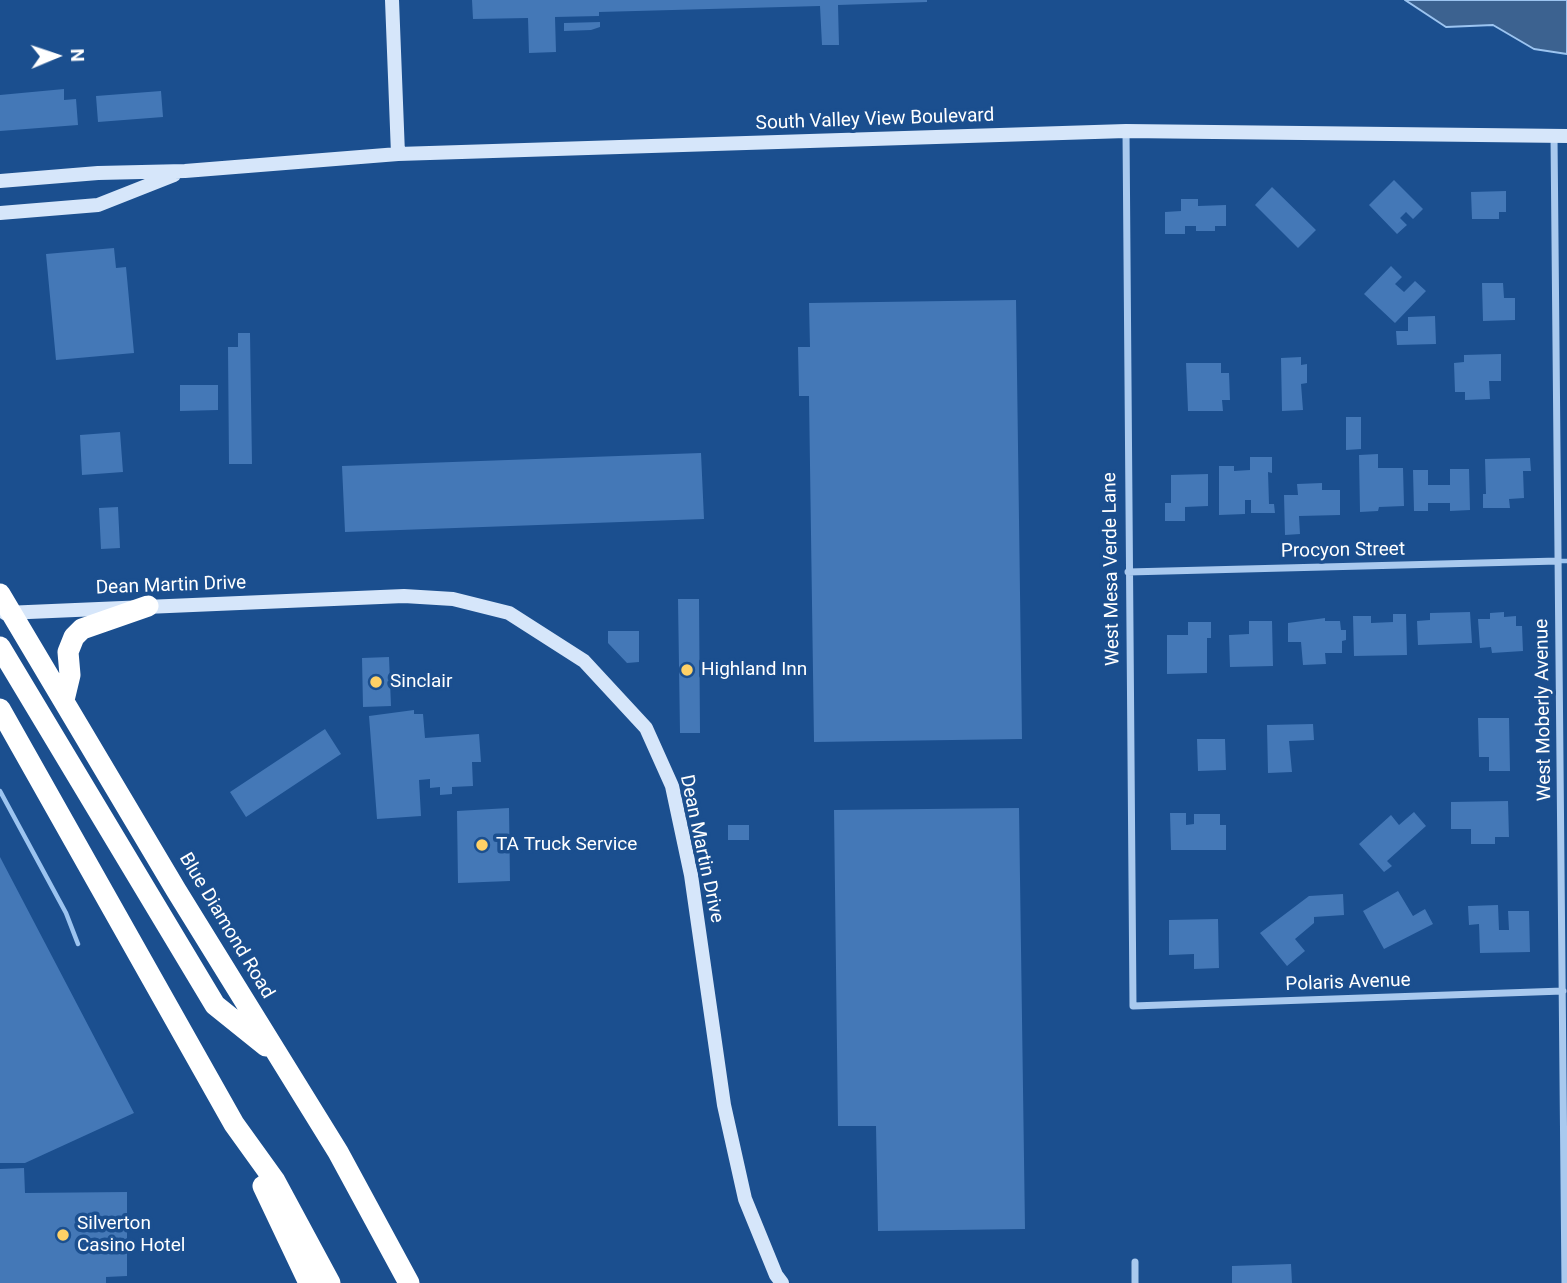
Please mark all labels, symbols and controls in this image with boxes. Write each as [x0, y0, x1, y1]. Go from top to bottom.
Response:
north arrow [21, 21, 91, 91]
text: N [66, 48, 89, 62]
street label: South Valley View Boulevard [755, 104, 995, 136]
street label: West Mesa Verde Lane [1099, 472, 1125, 666]
street label: Procyon Street [1281, 539, 1405, 563]
street label: Dean Martin Drive [95, 572, 247, 600]
street label: West Moberly Avenue [1531, 619, 1557, 801]
place label: Highland Inn [701, 659, 807, 681]
marker: Highland Inn [679, 662, 695, 678]
place label: Sinclair [390, 671, 452, 693]
marker: Sinclair [368, 674, 384, 690]
street label: Dean Martin Drive [674, 773, 728, 925]
place label: TA Truck Service [496, 834, 637, 856]
marker: TA Truck Service [474, 837, 490, 853]
street label: Blue Diamond Road [173, 849, 279, 1003]
street label: Polaris Avenue [1285, 969, 1411, 997]
place label: Silverton Casino Hotel [77, 1213, 185, 1257]
marker: Silverton Casino Hotel [55, 1227, 71, 1243]

